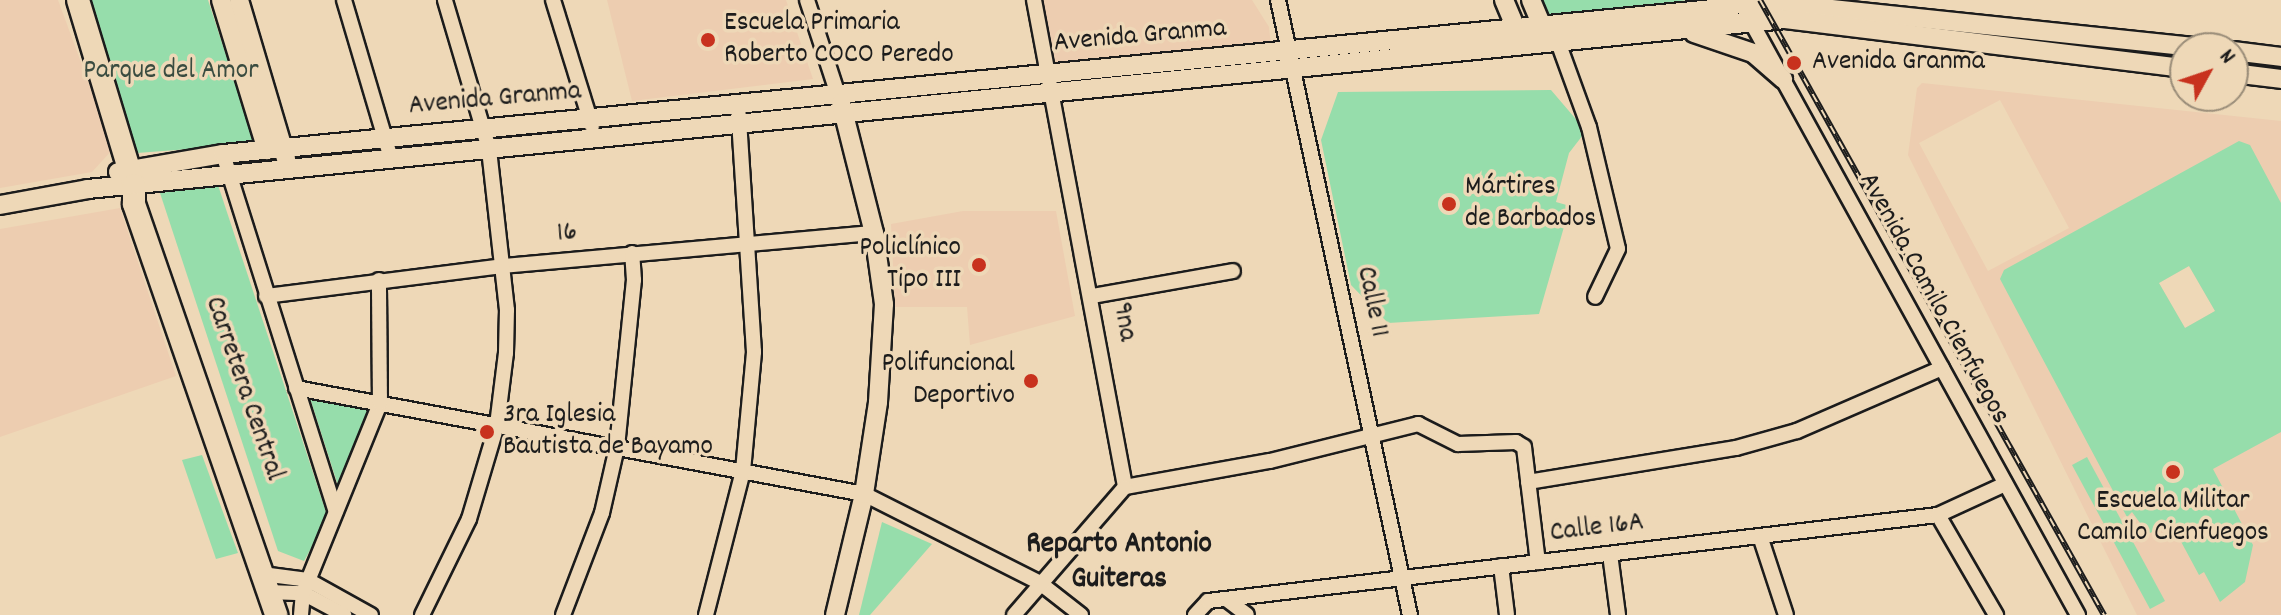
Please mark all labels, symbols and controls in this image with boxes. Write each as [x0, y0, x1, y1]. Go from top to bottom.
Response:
place label: Escuela Primaria Roberto COCO Peredo [724, 7, 954, 73]
street label: Avenida Granma [1052, 13, 1228, 61]
marker: Escuela Primaria Roberto COCO Peredo [699, 31, 717, 49]
north arrow [2169, 32, 2249, 112]
text: N [2211, 43, 2242, 72]
place label: Avenida Granma [1812, 46, 1985, 80]
marker: Avenida Granma [1783, 52, 1805, 74]
park label: Parque del Amor [83, 55, 259, 89]
street label: Avenida Granma [407, 76, 583, 124]
street label: Avenida Camilo Cienfuegos [1850, 168, 2016, 430]
place label: Mártires de Barbados [1465, 171, 1596, 237]
marker: Mártires de Barbados [1440, 195, 1458, 213]
street label: 16 [555, 216, 579, 252]
place label: Policlínico Tipo III [859, 232, 961, 298]
marker: Policlínico Tipo III [968, 254, 990, 276]
street label: Calle 11 [1347, 264, 1395, 340]
street label: Carretera Central [196, 293, 290, 485]
street label: 9na [1103, 300, 1143, 344]
place label: Polifuncional Deportivo [882, 348, 1015, 414]
marker: Polifuncional Deportivo [1022, 372, 1040, 390]
place label: 3ra Iglesia Bautista de Bayamo [503, 399, 713, 465]
marker: 3ra Iglesia Bautista de Bayamo [478, 423, 496, 441]
marker: Escuela Militar Camilo Cienfuegos [2164, 463, 2182, 481]
place label: Escuela Militar Camilo Cienfuegos [2077, 485, 2269, 551]
street label: Calle 16A [1548, 507, 1646, 551]
district label: Reparto Antonio Guiteras [1026, 528, 1212, 598]

